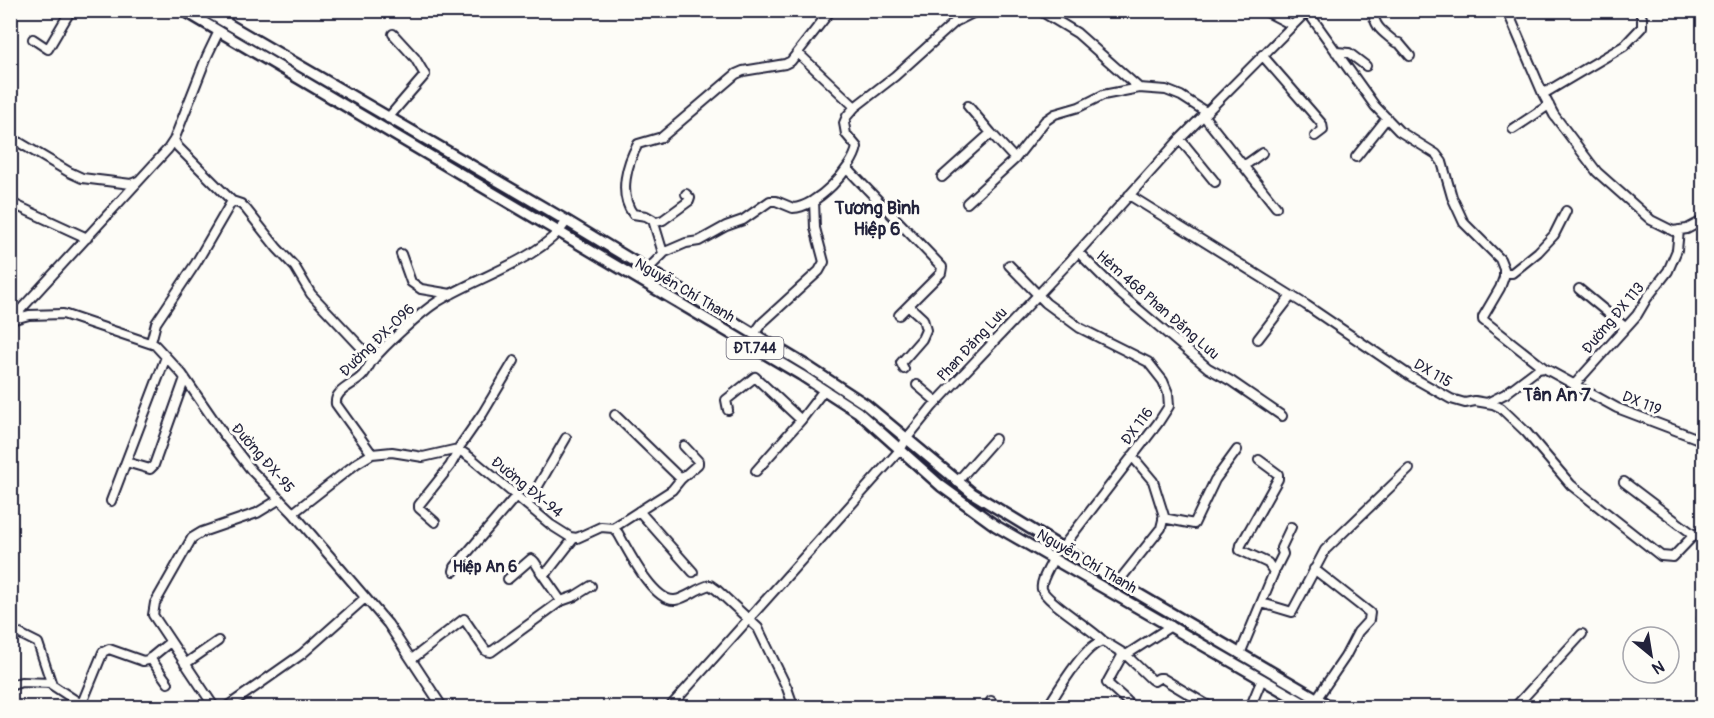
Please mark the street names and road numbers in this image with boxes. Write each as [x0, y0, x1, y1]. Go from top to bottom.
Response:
street label: Hẻm 468 Phan Đăng Lưu [1092, 247, 1223, 364]
street label: Nguyễn Chí Thanh [631, 254, 738, 327]
street label: Đường ĐX 113 [1578, 279, 1649, 358]
street label: Đường ĐX-096 [336, 300, 419, 381]
street label: Phan Đăng Lưu [933, 303, 1012, 385]
road number: ĐT.744 [726, 337, 783, 359]
street label: DX 115 [1410, 355, 1455, 392]
street label: DX 119 [1619, 387, 1664, 420]
street label: ĐX 116 [1117, 404, 1158, 449]
street label: Đường ĐX-95 [227, 419, 298, 497]
street label: Đường ĐX-94 [487, 453, 567, 522]
street label: Nguyễn Chí Thanh [1033, 525, 1140, 598]

